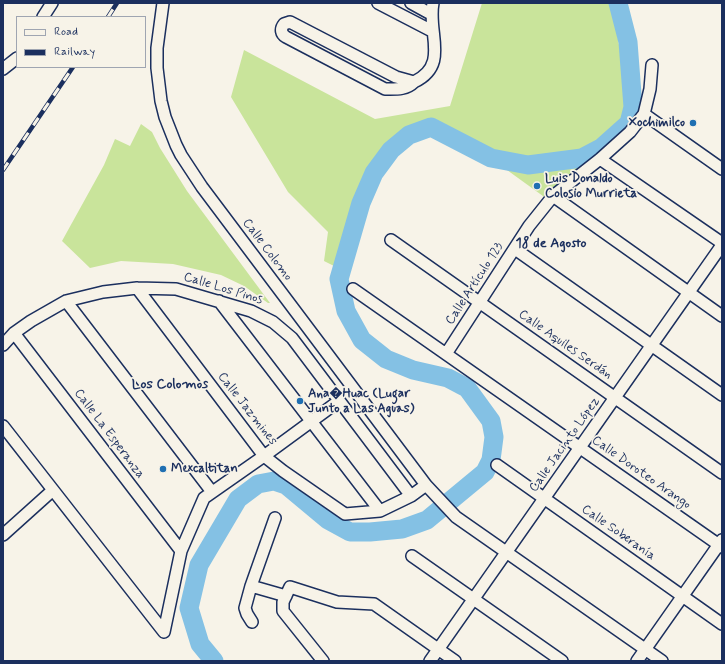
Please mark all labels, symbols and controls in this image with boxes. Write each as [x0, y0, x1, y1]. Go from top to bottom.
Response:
legend [16, 16, 146, 68]
text: Road [54, 24, 78, 40]
text: Railway [54, 44, 95, 60]
place label: Xochimilco [629, 115, 685, 131]
marker: Xochimilco [688, 118, 698, 128]
place label: Luis Donaldo Colosio Murrieta [545, 171, 637, 202]
marker: Luis Donaldo Colosio Murrieta [532, 181, 542, 191]
street label: Calle Colomo [239, 216, 295, 284]
district label: 18 de Agosto [516, 236, 586, 252]
street label: Calle Artículo 123 [443, 240, 507, 328]
street label: Calle Los Pinos [182, 270, 264, 308]
street label: Calle Aquiles Serdán [515, 307, 615, 383]
street label: Calle Jazmines [214, 369, 280, 449]
district label: Los Colomos [132, 377, 208, 393]
street label: Calle La Esperanza [70, 386, 148, 482]
place label: Ana�Huac (Lugar Junto a Las Aguas) [308, 386, 414, 417]
street label: Calle Jacinto López [526, 395, 604, 495]
marker: Ana�Huac (Lugar Junto a Las Aguas) [295, 396, 305, 406]
street label: Calle Doroteo Arango [588, 433, 694, 513]
place label: Mexcaltitan [171, 461, 238, 477]
marker: Mexcaltitan [158, 464, 168, 474]
street label: Calle Soberanía [578, 502, 658, 564]

